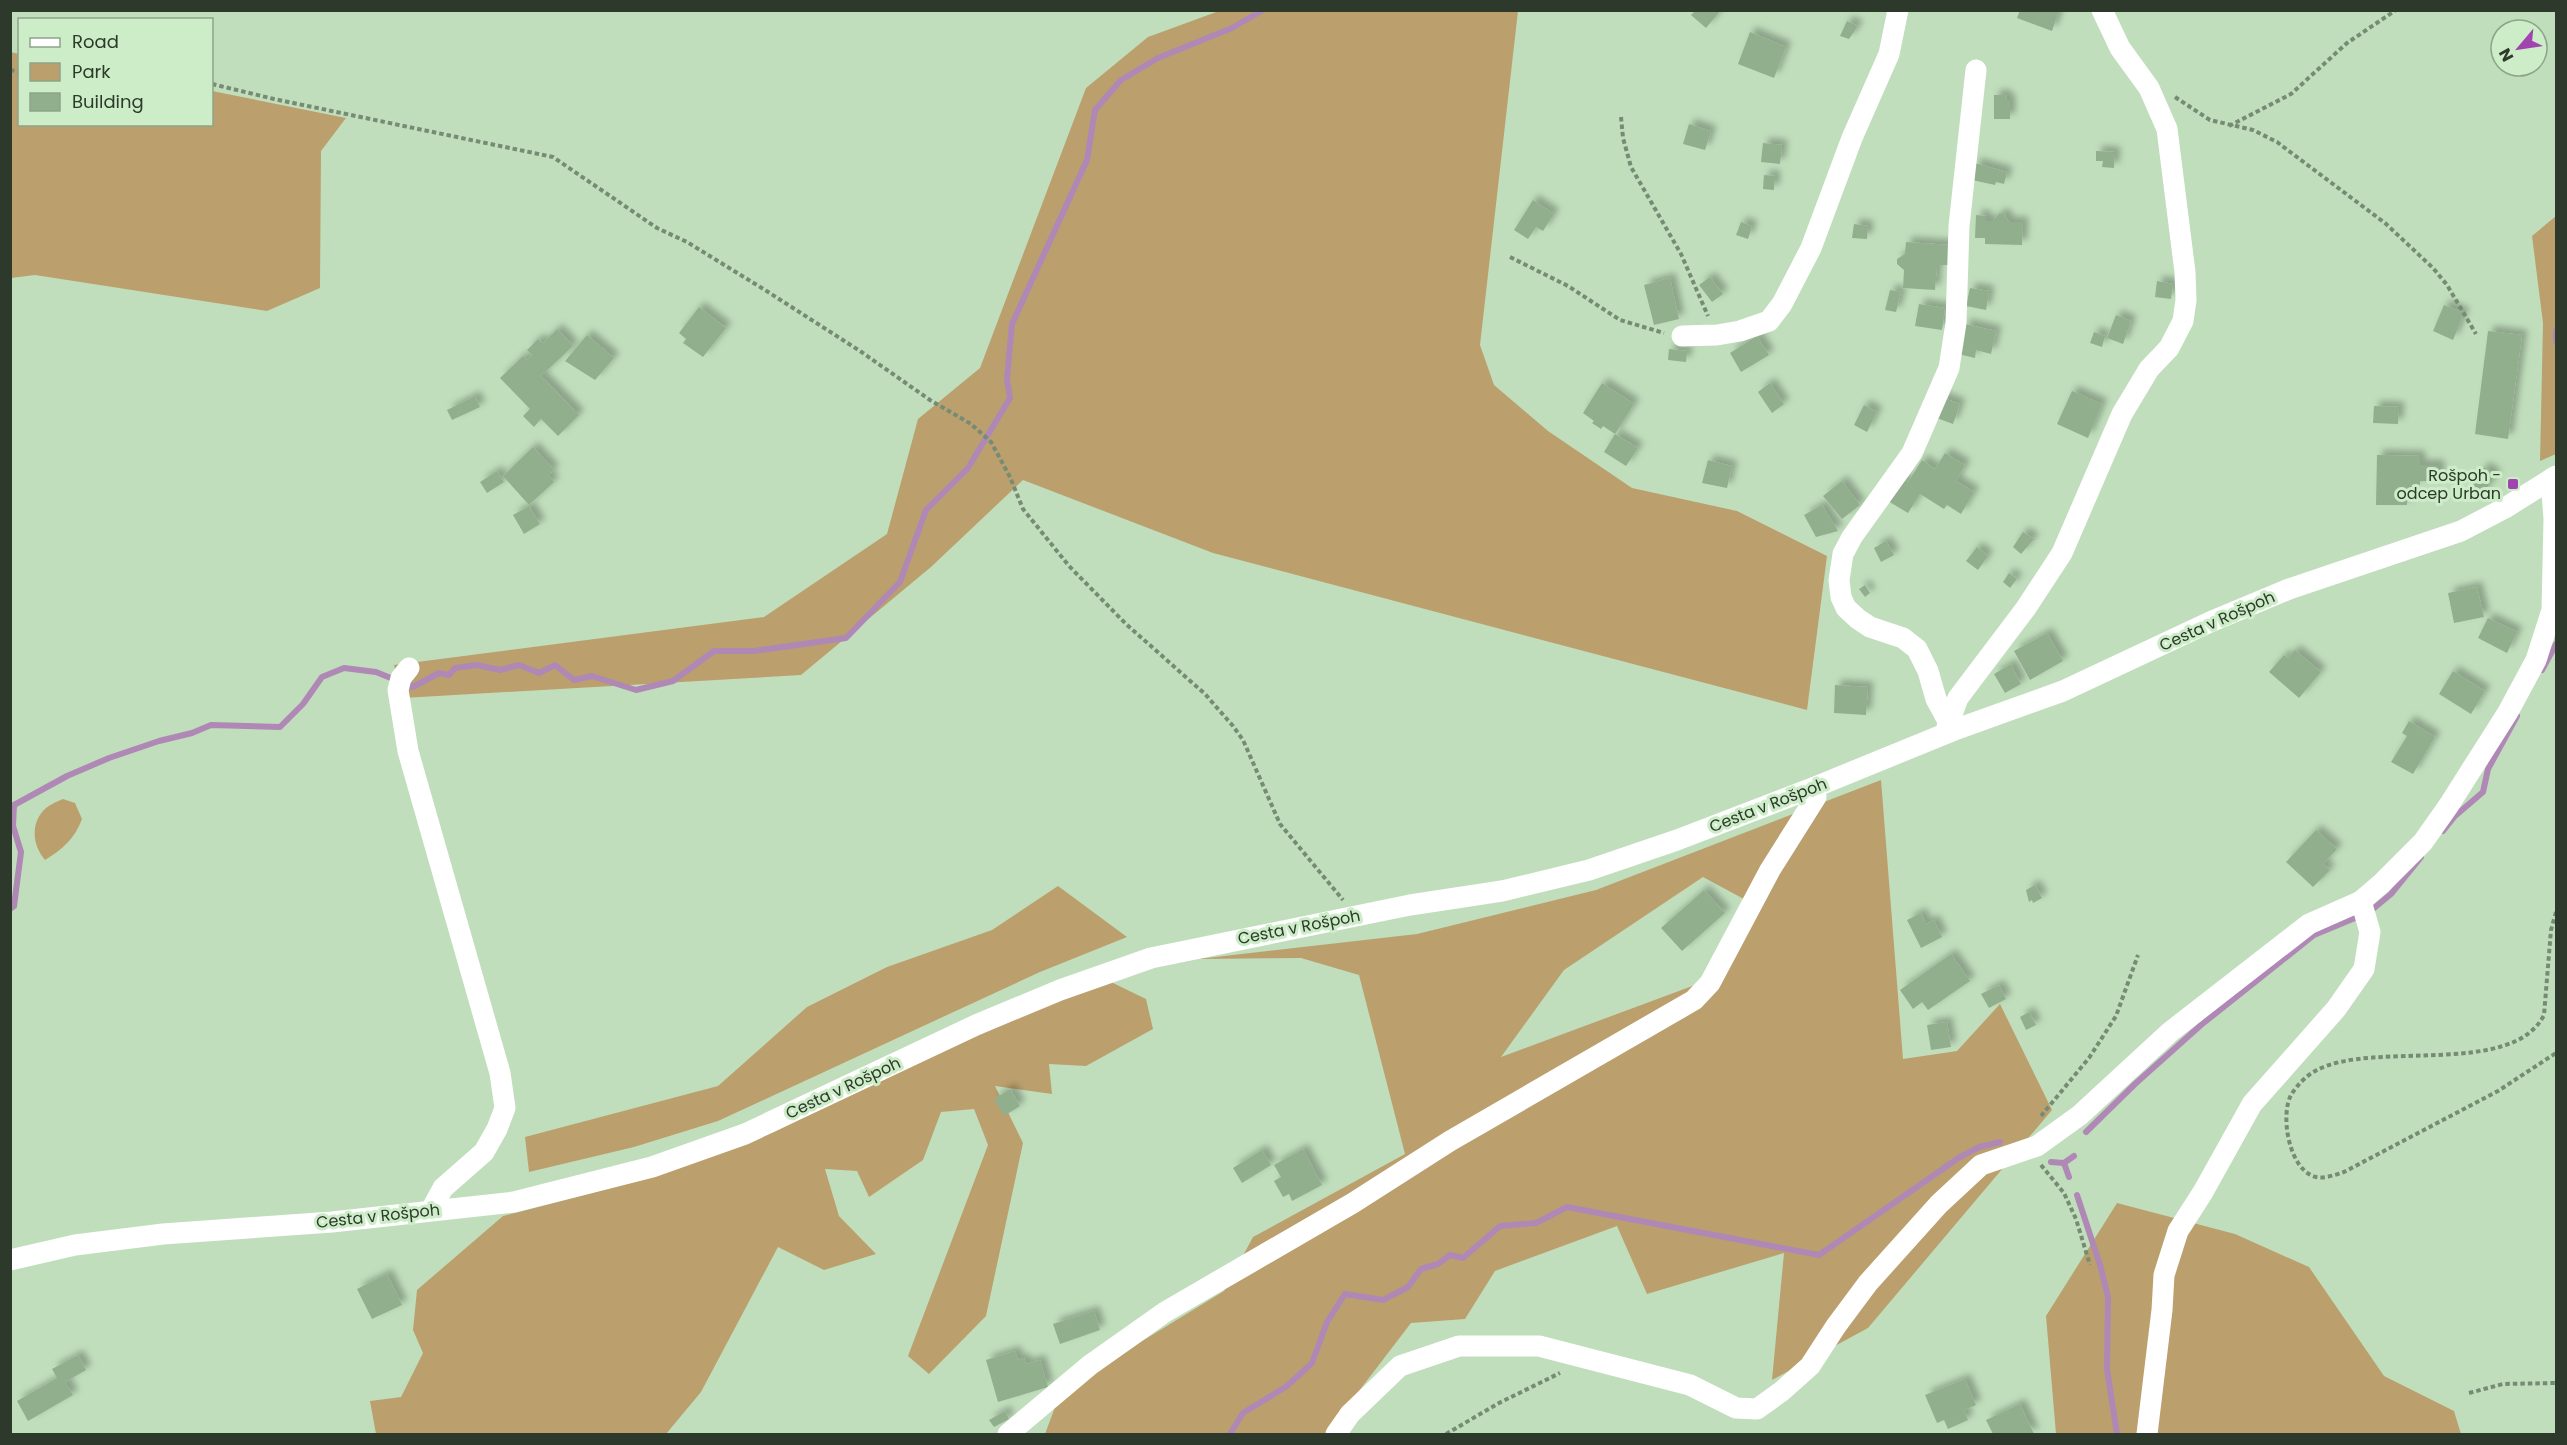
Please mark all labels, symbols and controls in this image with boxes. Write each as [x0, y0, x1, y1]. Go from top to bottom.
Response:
legend [18, 18, 213, 126]
north arrow [2489, 18, 2549, 78]
text: Road [72, 29, 119, 54]
text: N [2493, 44, 2519, 66]
text: Park [72, 59, 111, 84]
text: Building [72, 89, 144, 114]
place label: Rošpoh - odcep Urban [2397, 464, 2501, 505]
marker: Rošpoh - odcep Urban [2506, 477, 2520, 491]
street label: Cesta v Rošpoh [2155, 585, 2279, 657]
street label: Cesta v Rošpoh [1706, 772, 1830, 838]
street label: Cesta v Rošpoh [1236, 904, 1362, 950]
street label: Cesta v Rošpoh [782, 1051, 904, 1125]
street label: Cesta v Rošpoh [315, 1198, 441, 1234]

